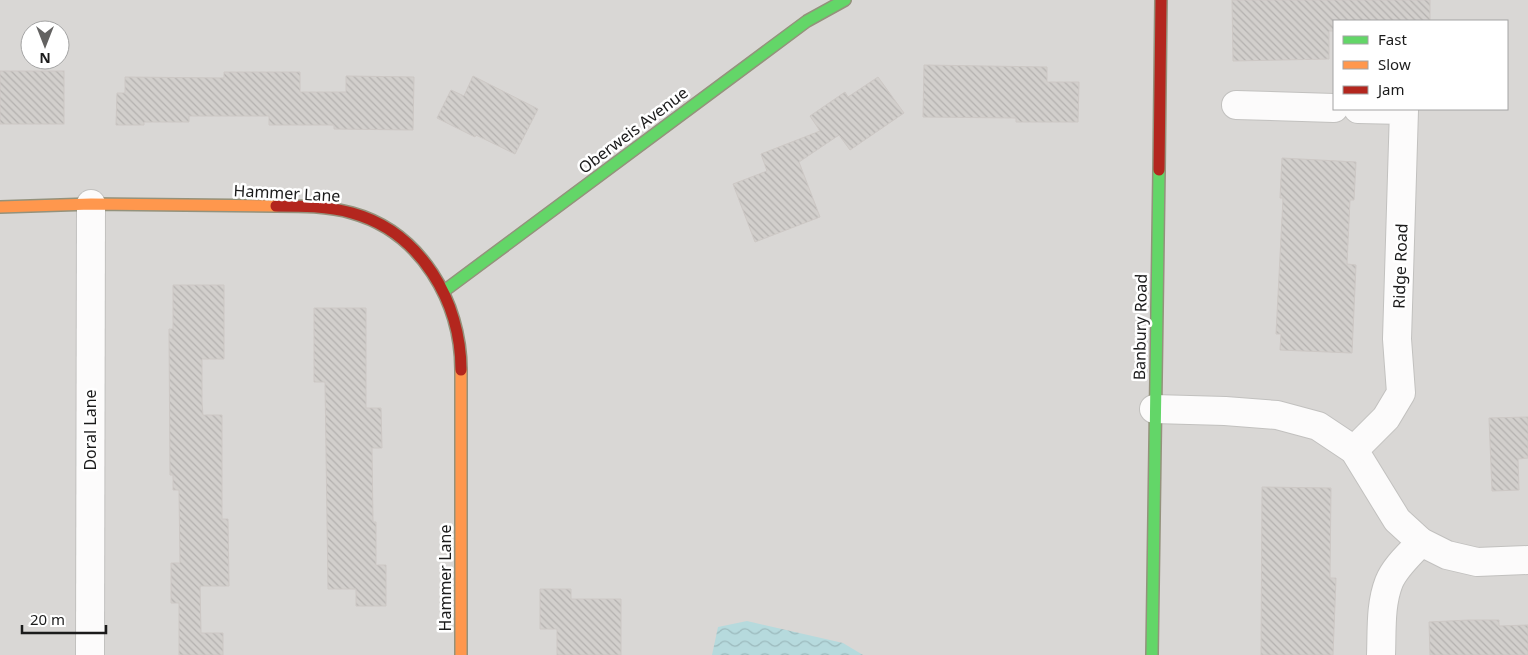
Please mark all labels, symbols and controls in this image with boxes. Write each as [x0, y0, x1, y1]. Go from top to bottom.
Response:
north arrow [20, 20, 70, 70]
legend [1333, 20, 1508, 110]
text: Fast [1378, 29, 1407, 49]
text: N [39, 49, 51, 68]
text: Slow [1378, 54, 1411, 74]
text: Jam [1376, 79, 1405, 99]
street label: Oberweis Avenue [574, 82, 692, 178]
street label: Hammer Lane [233, 179, 341, 207]
street label: Ridge Road [1388, 223, 1412, 309]
street label: Banbury Road [1128, 274, 1152, 380]
street label: Doral Lane [79, 389, 101, 471]
street label: Hammer Lane [434, 525, 456, 631]
scale bar [22, 602, 106, 634]
text: 20 m [30, 609, 65, 629]

